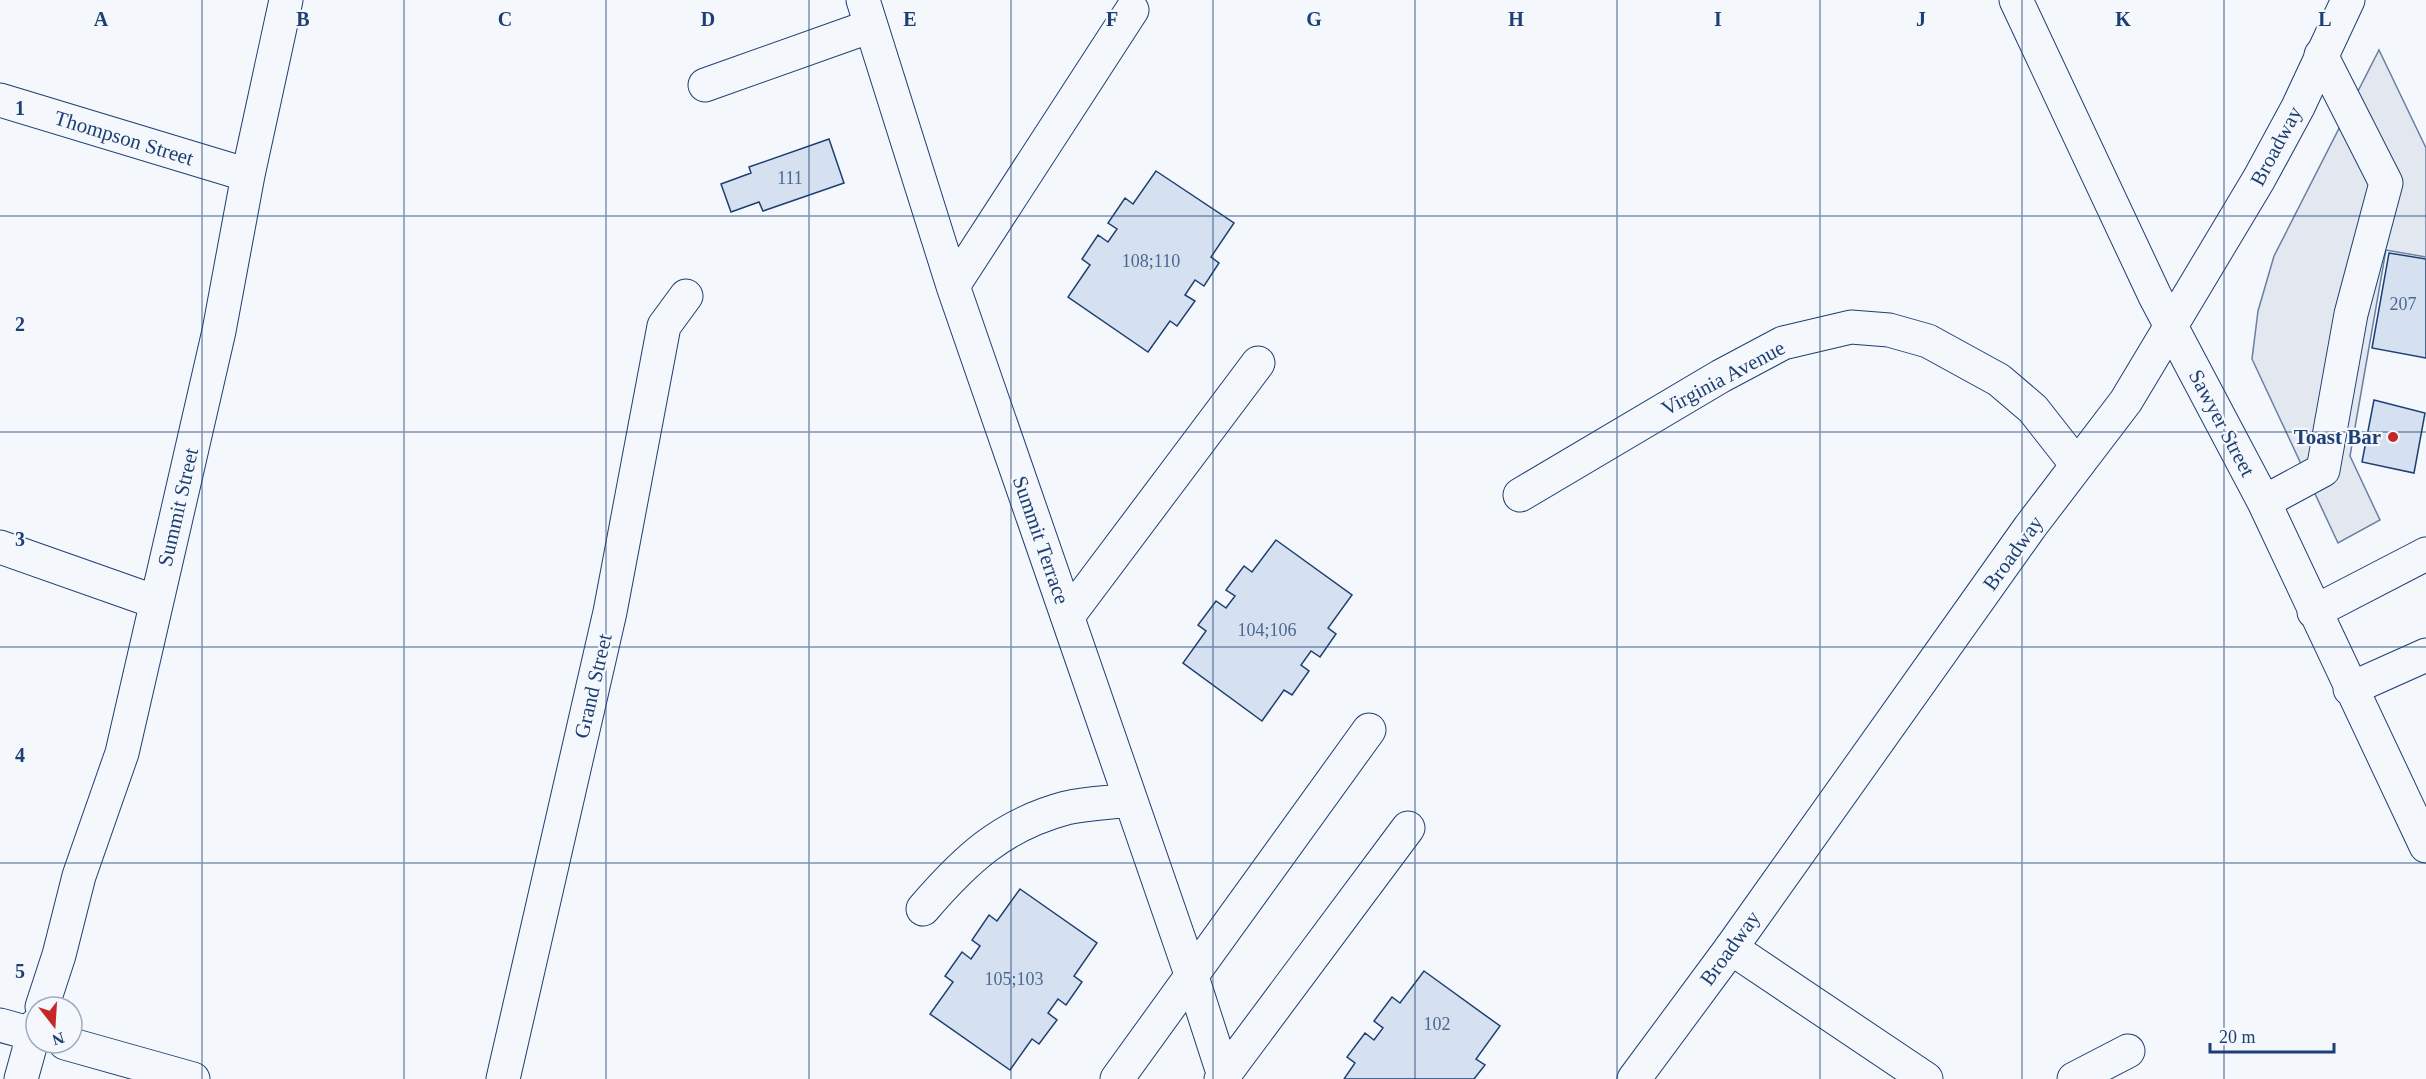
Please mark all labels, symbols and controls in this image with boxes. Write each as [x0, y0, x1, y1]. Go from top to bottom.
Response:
text: A [94, 8, 109, 30]
text: B [296, 8, 310, 30]
text: C [498, 8, 512, 30]
text: D [701, 8, 715, 30]
text: E [903, 8, 917, 30]
text: F [1106, 8, 1118, 30]
text: G [1306, 8, 1322, 30]
text: H [1508, 8, 1524, 30]
text: I [1714, 8, 1722, 30]
text: J [1916, 8, 1926, 30]
text: K [2115, 8, 2131, 30]
text: L [2318, 8, 2332, 30]
text: 1 [15, 97, 25, 119]
street label: Broadway [2245, 102, 2307, 190]
street label: Thompson Street [52, 105, 197, 171]
house number: 111 [777, 168, 803, 188]
house number: 108;110 [1122, 251, 1180, 271]
house number: 207 [2390, 294, 2417, 314]
text: 2 [15, 313, 25, 335]
street label: Virginia Avenue [1657, 335, 1789, 421]
street label: Sawyer Street [2184, 366, 2260, 481]
place label: Toast Bar [2294, 425, 2381, 449]
marker: Toast Bar [2386, 430, 2400, 444]
street label: Summit Street [153, 445, 203, 569]
street label: Summit Terrace [1008, 473, 1074, 607]
street label: Broadway [1978, 511, 2048, 595]
text: 3 [15, 528, 25, 550]
house number: 104;106 [1237, 620, 1297, 640]
street label: Grand Street [569, 631, 617, 741]
text: 4 [15, 744, 25, 766]
street label: Broadway [1695, 906, 1765, 990]
text: 5 [15, 960, 25, 982]
house number: 105;103 [984, 969, 1044, 989]
north arrow [24, 995, 84, 1055]
house number: 102 [1424, 1014, 1451, 1034]
scale bar [2210, 1016, 2334, 1054]
text: 20 m [2219, 1027, 2256, 1047]
text: N [50, 1029, 66, 1049]

